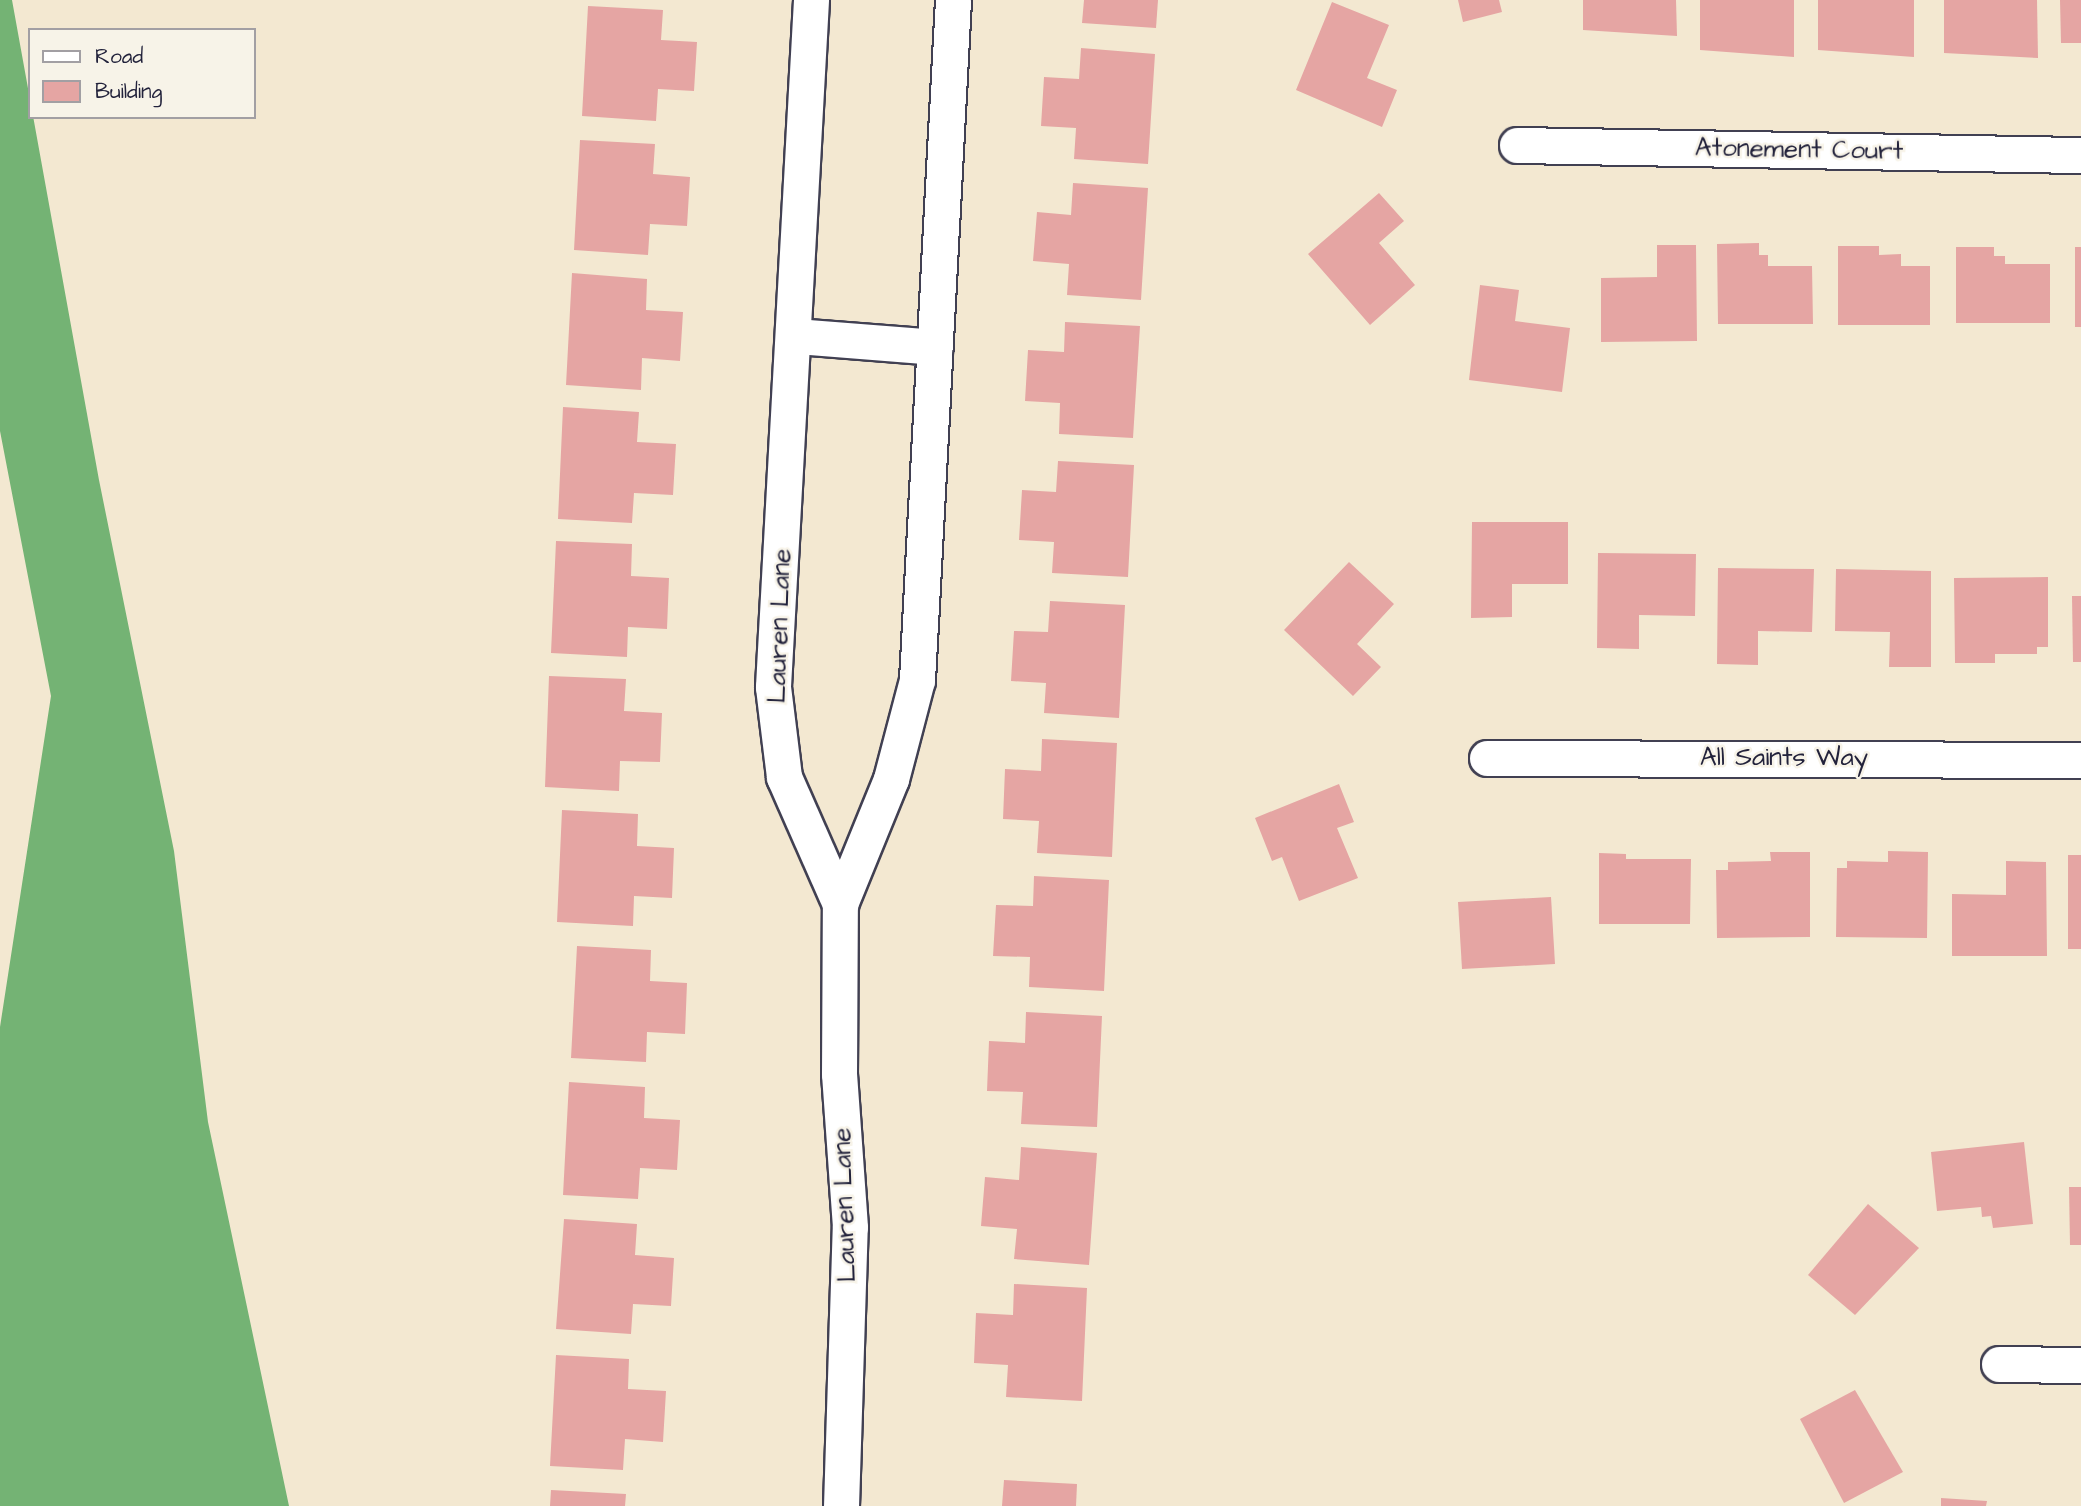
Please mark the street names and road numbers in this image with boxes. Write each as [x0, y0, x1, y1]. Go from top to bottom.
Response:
street label: Atonement Court [1695, 133, 1903, 167]
street label: Lauren Lane [762, 548, 798, 704]
street label: All Saints Way [1700, 742, 1868, 774]
street label: Lauren Lane [827, 1127, 863, 1283]

